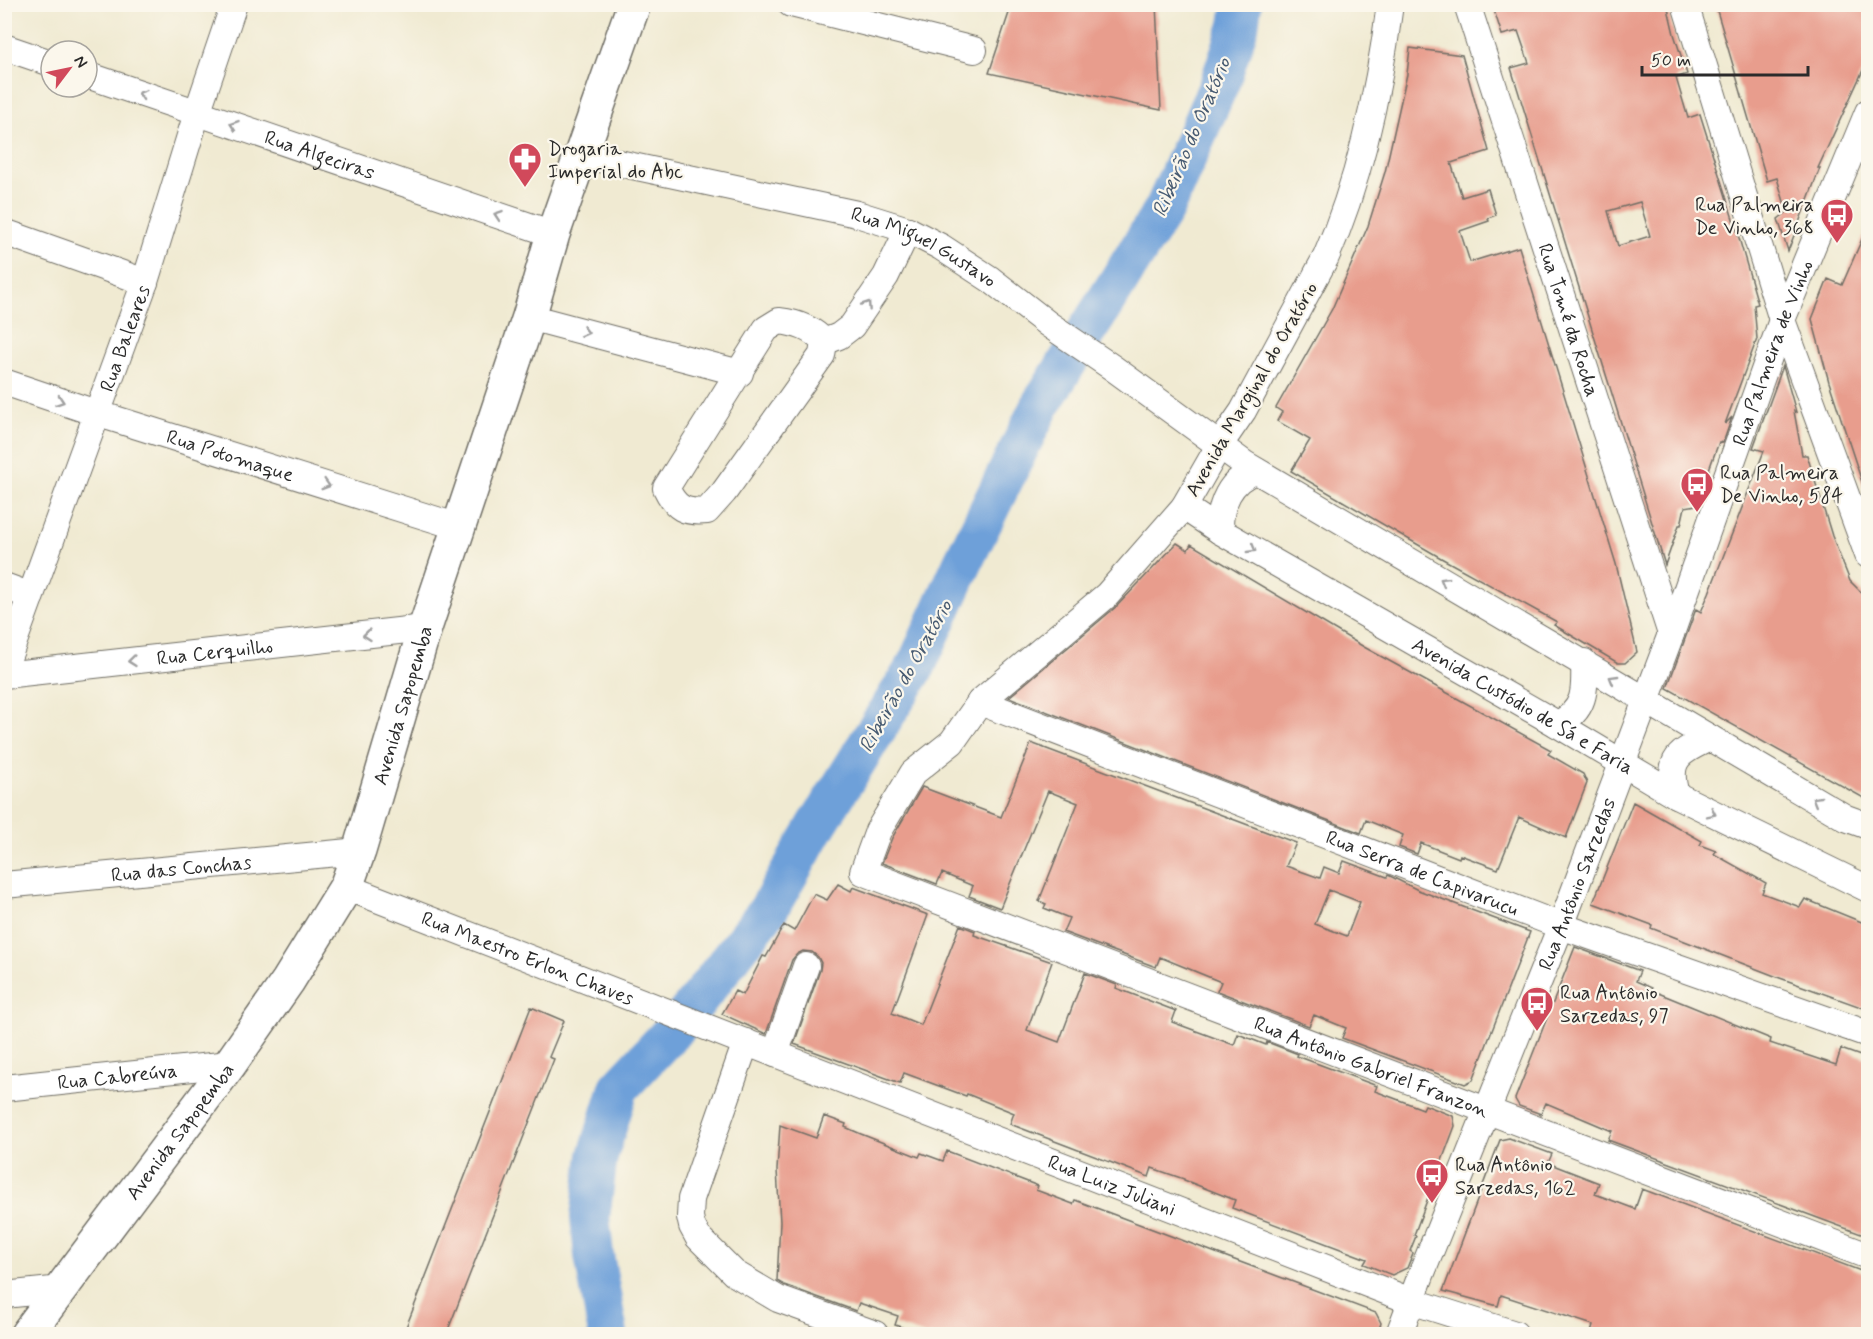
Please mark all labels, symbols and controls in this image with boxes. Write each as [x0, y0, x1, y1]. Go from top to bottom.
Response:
north arrow [39, 39, 99, 99]
scale bar [1642, 39, 1808, 77]
text: 50 m [1651, 49, 1691, 73]
text: N [69, 52, 92, 72]
water label: Ribeirão do Oratório [1146, 52, 1239, 221]
one-way arrow [137, 88, 148, 101]
one-way arrow [229, 120, 240, 132]
street label: Rua Algeciras [261, 125, 378, 187]
place label: Drogaria Imperial do Abc [548, 136, 683, 186]
pharmacy icon: Drogaria Imperial do Abc [507, 141, 543, 188]
place label: Rua Palmeira De Vinho, 368 [1695, 192, 1814, 242]
bus stop icon: Rua Palmeira De Vinho, 368 [1819, 197, 1855, 244]
street label: Rua Miguel Gustavo [847, 201, 1002, 294]
one-way arrow [493, 210, 504, 223]
street label: Rua Tomé da Rocha [1530, 240, 1605, 401]
street label: Rua Palmeira de Vinho [1727, 256, 1820, 450]
street label: Avenida Marginal do Oratório [1180, 277, 1326, 503]
street label: Rua Baleares [94, 282, 158, 396]
one-way arrow [860, 300, 871, 311]
one-way arrow [580, 324, 590, 337]
one-way arrow [54, 393, 65, 406]
street label: Rua Potomaque [163, 424, 297, 489]
place label: Rua Palmeira De Vinho, 584 [1720, 460, 1843, 510]
bus stop icon: Rua Palmeira De Vinho, 584 [1679, 466, 1715, 513]
one-way arrow [320, 478, 331, 490]
one-way arrow [1245, 542, 1256, 553]
one-way arrow [1440, 577, 1450, 588]
water label: Ribeirão do Oratório [852, 594, 960, 758]
street label: Avenida Sapopemba [367, 622, 440, 789]
one-way arrow [363, 628, 372, 641]
street label: Avenida Custódio de Sá e Faria [1407, 632, 1638, 782]
street label: Rua Cerquilho [155, 633, 274, 673]
one-way arrow [127, 654, 136, 667]
one-way arrow [1609, 675, 1619, 686]
street label: Rua Antônio Sarzedas [1533, 794, 1623, 975]
one-way arrow [1812, 796, 1822, 808]
one-way arrow [1706, 805, 1717, 817]
street label: Rua Serra de Capivarucu [1322, 825, 1522, 923]
street label: Rua das Conchas [110, 849, 253, 890]
street label: Rua Maestro Erlon Chaves [417, 906, 638, 1013]
place label: Rua Antônio Sarzedas, 97 [1560, 980, 1669, 1030]
bus stop icon: Rua Antônio Sarzedas, 97 [1519, 985, 1555, 1032]
street label: Rua Antônio Gabriel Franzon [1250, 1011, 1492, 1125]
street label: Rua Cabreúva [56, 1058, 179, 1097]
street label: Avenida Sapopemba [120, 1058, 241, 1206]
street label: Rua Luiz Juliani [1044, 1149, 1180, 1223]
place label: Rua Antônio Sarzedas, 162 [1455, 1152, 1576, 1202]
bus stop icon: Rua Antônio Sarzedas, 162 [1414, 1157, 1450, 1204]

